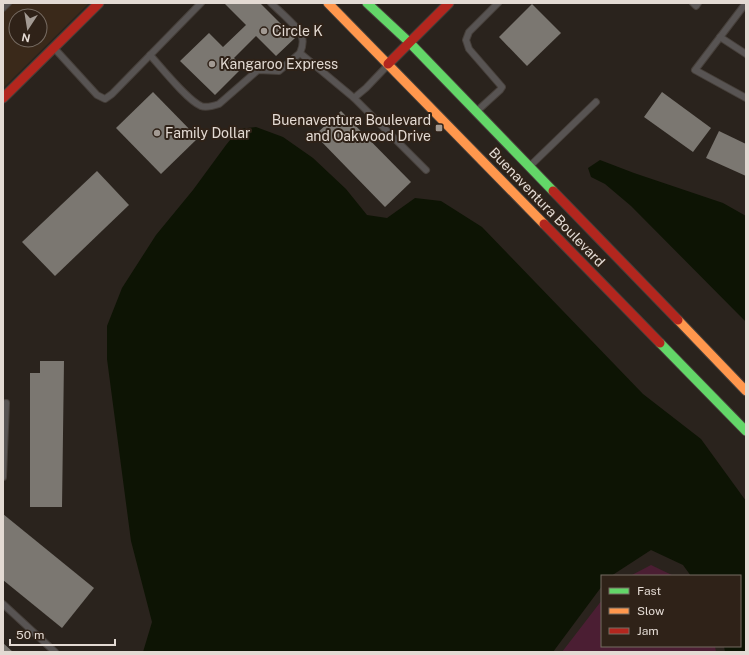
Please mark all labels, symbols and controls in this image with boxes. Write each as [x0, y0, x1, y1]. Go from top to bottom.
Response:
north arrow [8, 8, 48, 48]
place label: Circle K [272, 23, 323, 39]
marker: Circle K [259, 26, 269, 36]
text: N [20, 31, 31, 45]
place label: Kangaroo Express [220, 56, 338, 72]
marker: Kangaroo Express [207, 59, 217, 69]
place label: Buenaventura Boulevard and Oakwood Drive [272, 112, 431, 144]
marker: Buenaventura Boulevard and Oakwood Drive [434, 123, 444, 133]
place label: Family Dollar [165, 125, 250, 141]
marker: Family Dollar [152, 128, 162, 138]
street label: Buenaventura Boulevard [486, 144, 608, 270]
legend [601, 575, 741, 647]
text: Fast [637, 584, 662, 598]
text: Slow [637, 604, 665, 618]
scale bar [10, 621, 115, 647]
text: Jam [637, 624, 659, 638]
text: 50 m [16, 628, 44, 642]

